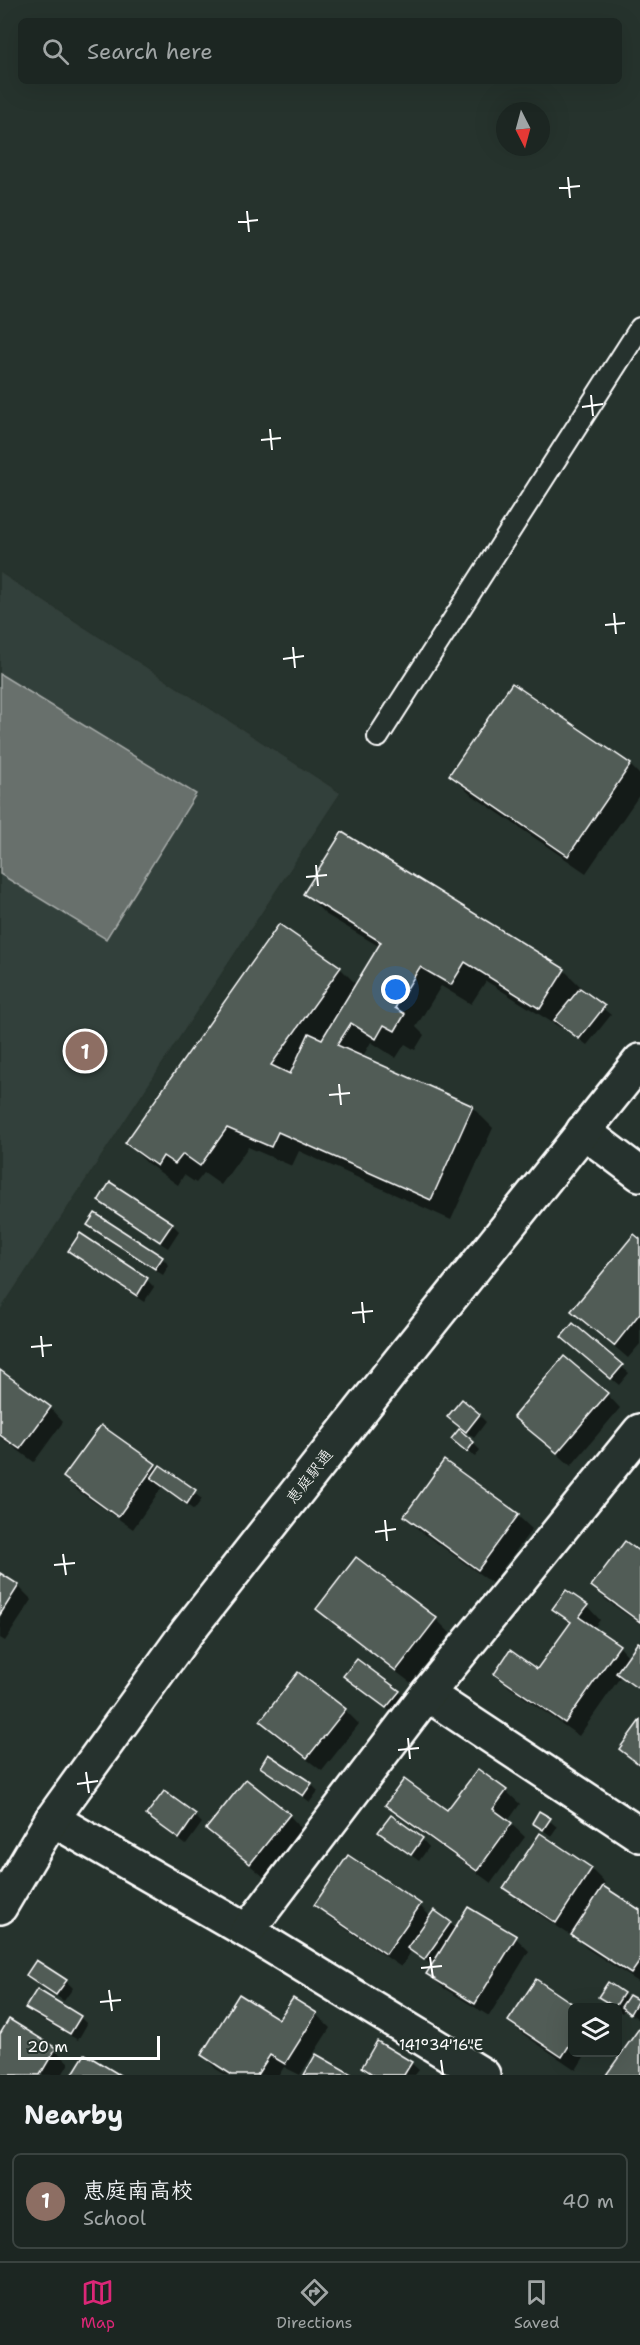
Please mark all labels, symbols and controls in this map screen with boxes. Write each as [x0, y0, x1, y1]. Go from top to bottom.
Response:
search box [18, 18, 622, 84]
icon: search [39, 35, 72, 68]
text: Search here [87, 37, 213, 66]
north arrow [496, 102, 550, 156]
your location [381, 975, 410, 1004]
pin: 1 [66, 1028, 104, 1074]
street label: 恵庭駅通 [281, 1445, 337, 1508]
map controls [568, 2003, 622, 2057]
button: layers [568, 2003, 622, 2057]
scale bar [18, 2033, 160, 2060]
text: 141°34'16"E [399, 2035, 483, 2055]
text: 20 m [27, 2036, 68, 2057]
text: Nearby [24, 2097, 123, 2132]
text: 恵庭南高校 [83, 2176, 193, 2205]
text: 1 [41, 2188, 50, 2214]
text: 40 m [562, 2188, 614, 2214]
text: School [83, 2205, 146, 2231]
tab: Map [81, 2276, 115, 2333]
tab: Directions [276, 2276, 353, 2333]
tab: Saved [514, 2276, 559, 2333]

